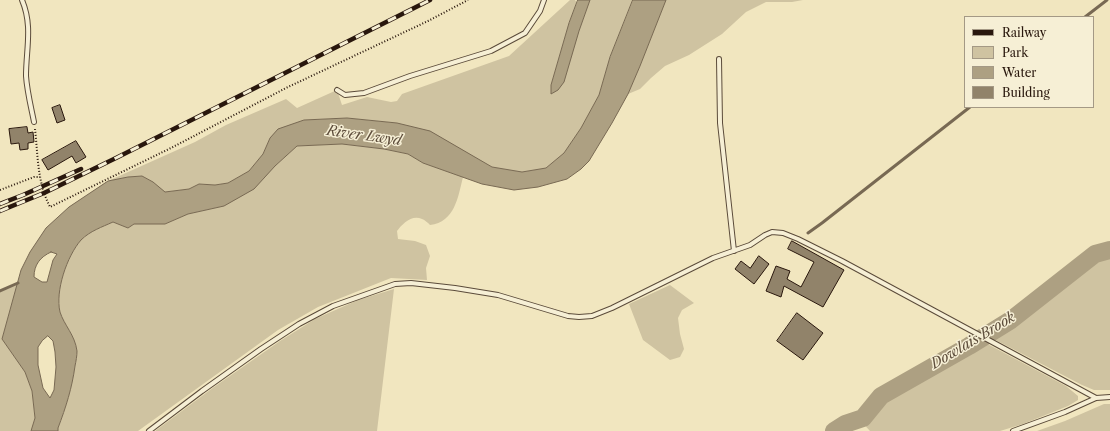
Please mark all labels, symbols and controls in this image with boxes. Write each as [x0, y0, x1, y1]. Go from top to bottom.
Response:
legend [964, 16, 1094, 108]
text: Railway [1002, 25, 1047, 40]
text: Park [1002, 45, 1028, 60]
text: Water [1002, 65, 1036, 80]
text: Building [1002, 85, 1050, 100]
water label: River Lwyd [326, 122, 402, 150]
water label: Dowlais Brook [928, 309, 1018, 373]

